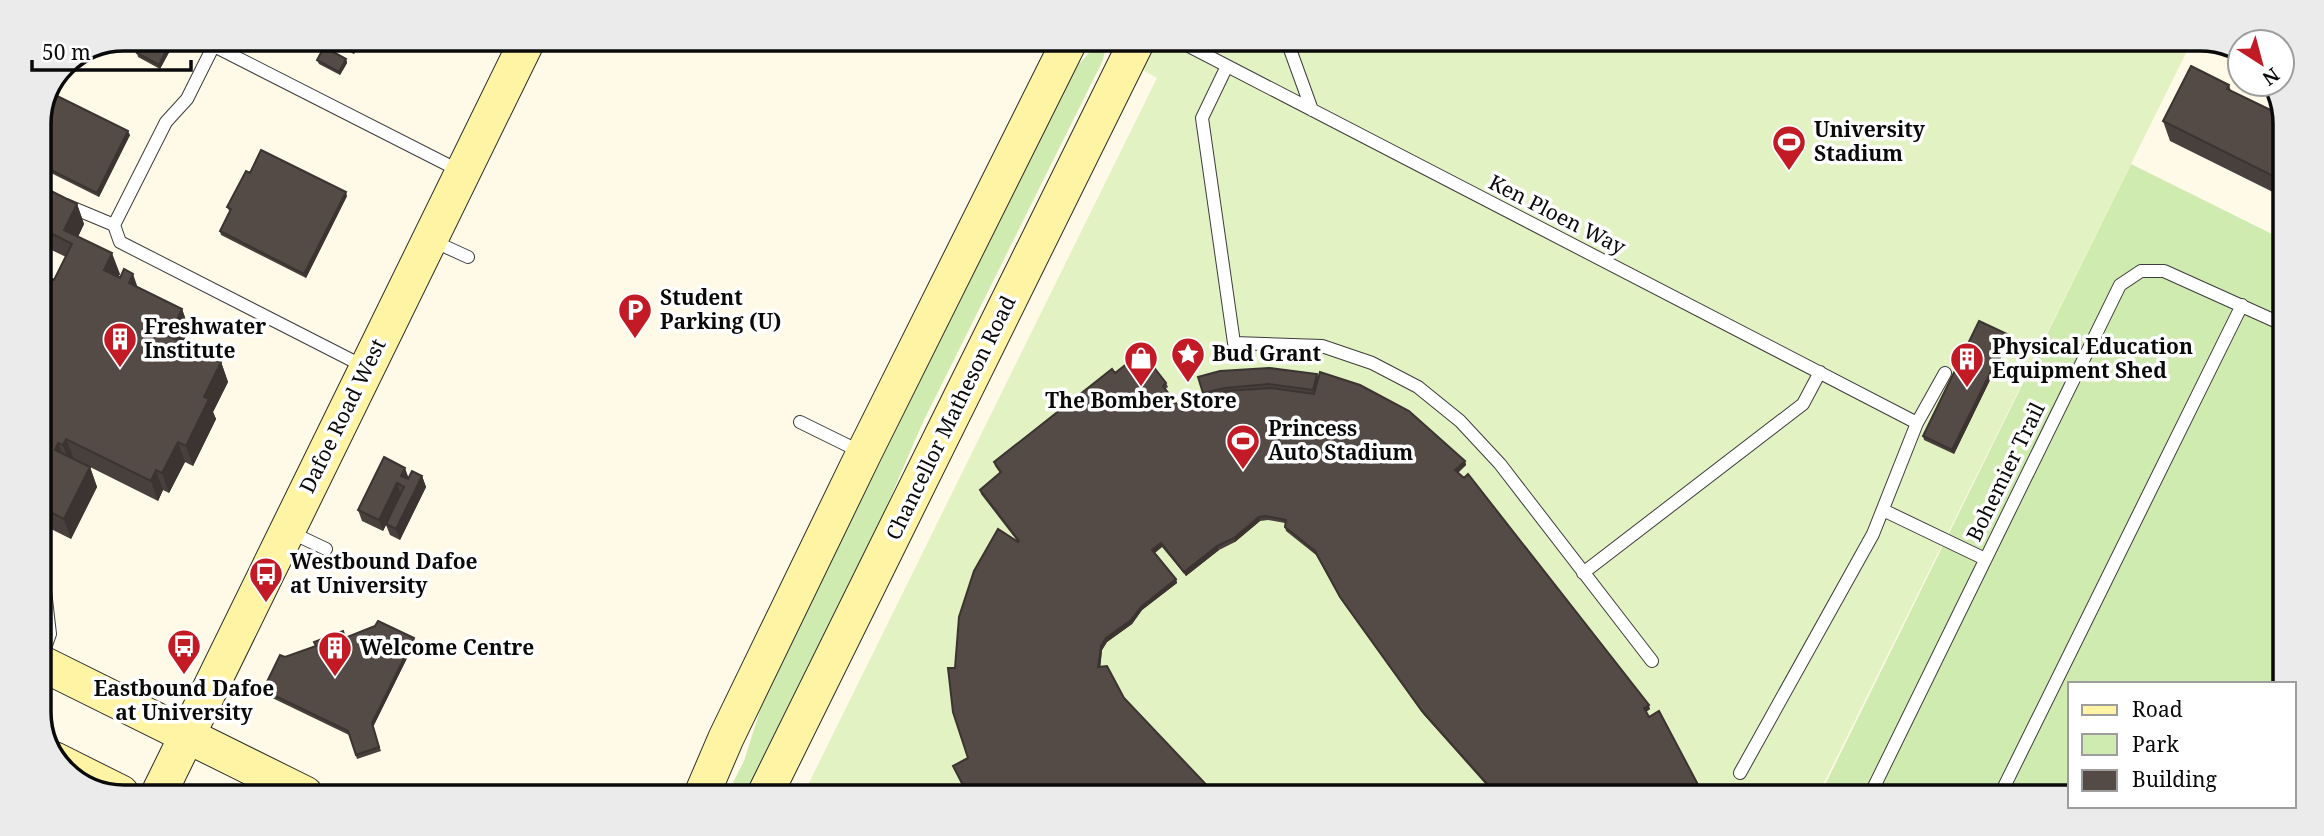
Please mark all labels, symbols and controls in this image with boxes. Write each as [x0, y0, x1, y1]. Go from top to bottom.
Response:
scale bar [32, 28, 191, 72]
north arrow [2226, 28, 2296, 98]
text: 50 m [42, 38, 91, 66]
text: N [2257, 62, 2285, 92]
place label: University Stadium [1814, 115, 1926, 167]
sports icon: University Stadium [1770, 123, 1808, 172]
street label: Ken Ploen Way [1484, 168, 1631, 261]
place label: Student Parking (U) [660, 283, 782, 335]
parking icon: Student Parking (U) [616, 291, 654, 340]
street label: Chancellor Matheson Road [879, 291, 1022, 544]
place label: Freshwater Institute [144, 312, 266, 364]
building icon: Freshwater Institute [101, 320, 139, 369]
place label: Physical Education Equipment Shed [1992, 332, 2193, 384]
street label: Dafoe Road West [293, 334, 392, 497]
place icon: Bud Grant [1169, 335, 1207, 384]
shop icon: The Bomber Store [1122, 339, 1160, 388]
place label: Bud Grant [1212, 339, 1322, 367]
building icon: Physical Education Equipment Shed [1948, 340, 1986, 389]
place label: The Bomber Store [1045, 386, 1237, 414]
street label: Bohemier Trail [1959, 397, 2051, 546]
place label: Princess Auto Stadium [1268, 414, 1414, 466]
sports icon: Princess Auto Stadium [1224, 422, 1262, 471]
place label: Westbound Dafoe at University [290, 547, 478, 599]
bus stop icon: Westbound Dafoe at University [247, 555, 285, 604]
bus stop icon: Eastbound Dafoe at University [165, 627, 203, 676]
building icon: Welcome Centre [316, 629, 354, 678]
place label: Welcome Centre [360, 633, 534, 661]
place label: Eastbound Dafoe at University [94, 674, 274, 726]
legend [2068, 682, 2296, 808]
text: Road [2132, 695, 2183, 723]
text: Park [2132, 730, 2179, 758]
text: Building [2132, 765, 2217, 793]

